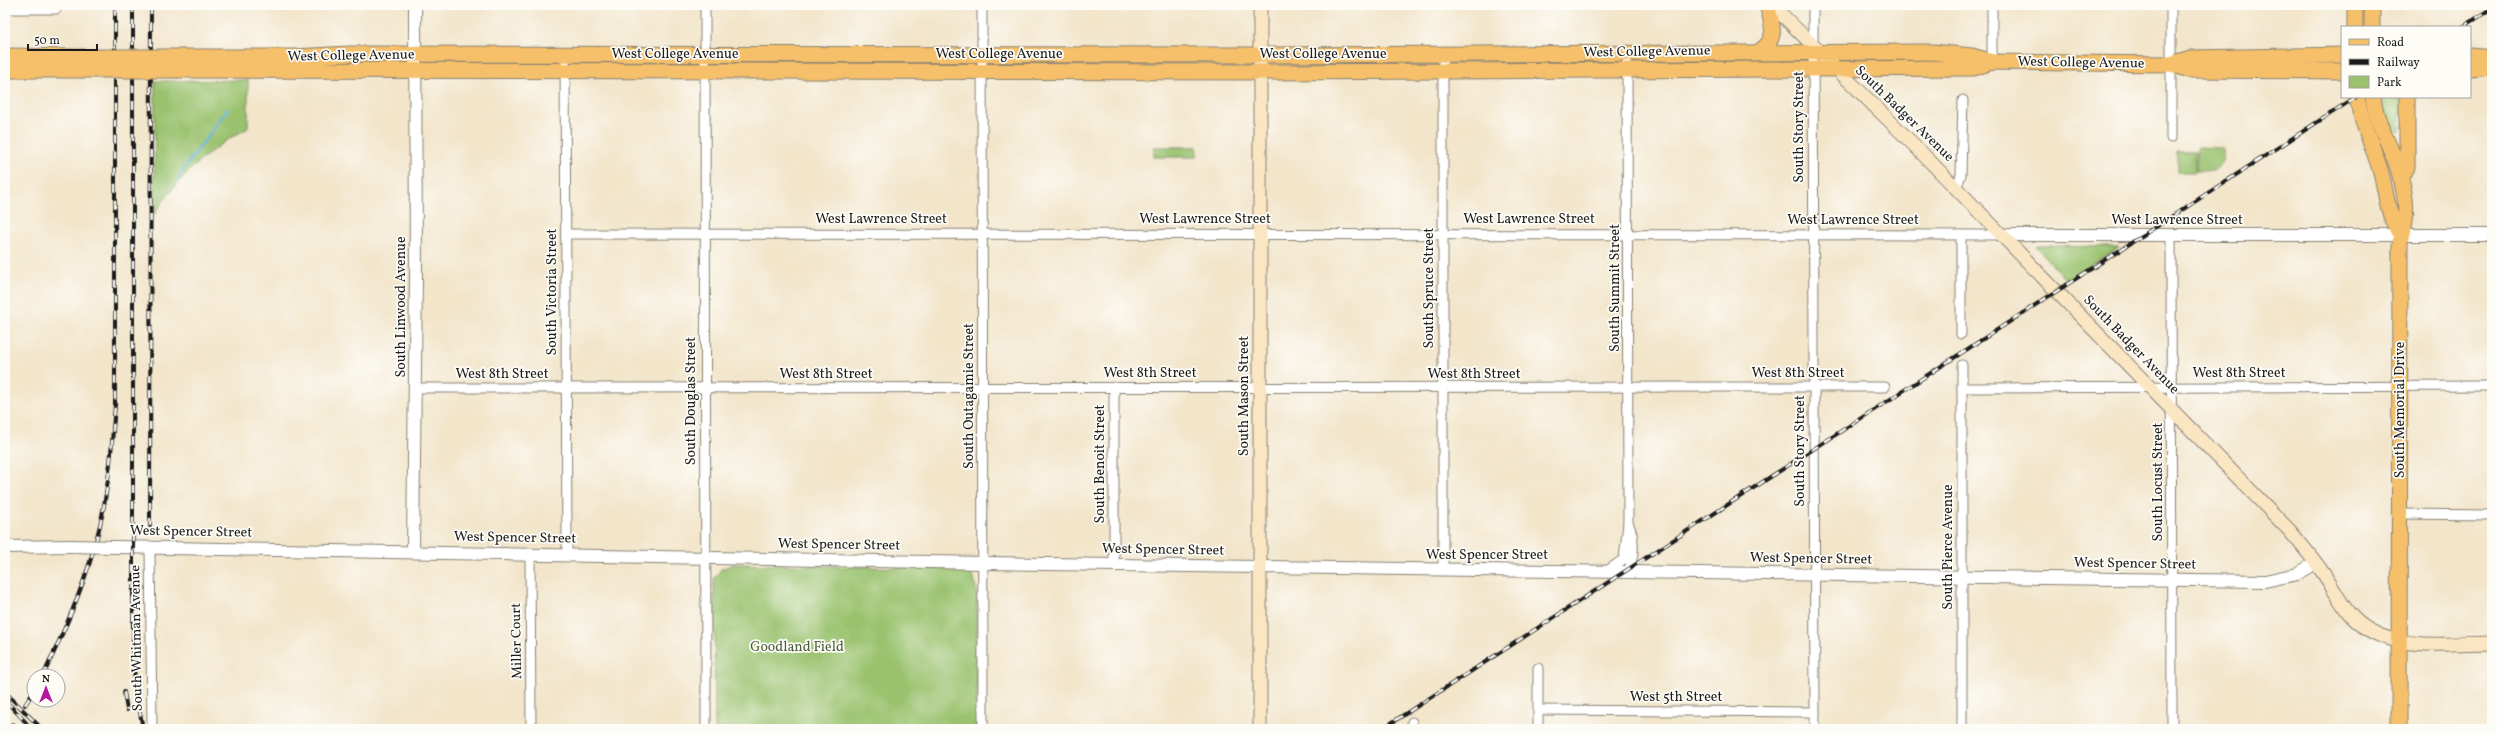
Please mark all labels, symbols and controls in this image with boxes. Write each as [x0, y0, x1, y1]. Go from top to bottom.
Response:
scale bar [28, 26, 97, 52]
legend [2341, 26, 2471, 98]
text: 50 m [34, 33, 60, 49]
text: Road [2377, 35, 2404, 51]
street label: West College Avenue [1583, 41, 1711, 63]
street label: West College Avenue [287, 45, 415, 67]
street label: West College Avenue [611, 45, 739, 64]
street label: West College Avenue [935, 45, 1063, 64]
street label: West College Avenue [1259, 45, 1387, 64]
street label: West College Avenue [2017, 52, 2145, 74]
text: Railway [2377, 55, 2420, 71]
street label: South Badger Avenue [1850, 62, 1958, 167]
street label: South Story Street [1790, 71, 1809, 183]
text: Park [2377, 75, 2402, 91]
street label: West Lawrence Street [815, 210, 947, 229]
street label: West Lawrence Street [1139, 210, 1271, 229]
street label: West Lawrence Street [1463, 210, 1595, 229]
street label: West Lawrence Street [1787, 211, 1919, 230]
street label: West Lawrence Street [2111, 211, 2243, 230]
street label: South Summit Street [1606, 224, 1625, 352]
street label: South Spruce Street [1420, 227, 1439, 349]
street label: South Victoria Street [543, 228, 562, 355]
street label: South Linwood Avenue [392, 236, 411, 378]
street label: South Badger Avenue [2079, 291, 2184, 399]
street label: South Outagamie Street [960, 323, 979, 469]
street label: South Mason Street [1235, 336, 1254, 456]
street label: South Douglas Street [682, 337, 701, 465]
street label: South Memorial Drive [2391, 341, 2410, 478]
street label: West 8th Street [1103, 364, 1197, 383]
street label: West 8th Street [1751, 364, 1845, 383]
street label: West 8th Street [2192, 364, 2286, 383]
street label: West 8th Street [455, 365, 549, 384]
street label: West 8th Street [779, 365, 873, 384]
street label: West 8th Street [1427, 365, 1521, 384]
street label: South Story Street [1791, 395, 1810, 507]
street label: South Benoit Street [1091, 404, 1110, 523]
street label: South Locust Street [2149, 422, 2168, 541]
street label: South Pierce Avenue [1939, 484, 1958, 610]
street label: West Spencer Street [130, 521, 252, 543]
street label: West Spencer Street [454, 527, 576, 549]
street label: West Spencer Street [778, 534, 900, 556]
street label: West Spencer Street [1102, 539, 1224, 561]
street label: West Spencer Street [1426, 546, 1548, 565]
street label: West Spencer Street [1750, 548, 1872, 570]
street label: West Spencer Street [2074, 553, 2196, 575]
street label: South Whitman Avenue [126, 564, 148, 711]
street label: Miller Court [507, 603, 527, 679]
park label: Goodland Field [750, 638, 844, 657]
north arrow [26, 668, 66, 708]
text: N [42, 672, 50, 687]
street label: West 5th Street [1630, 688, 1722, 707]

